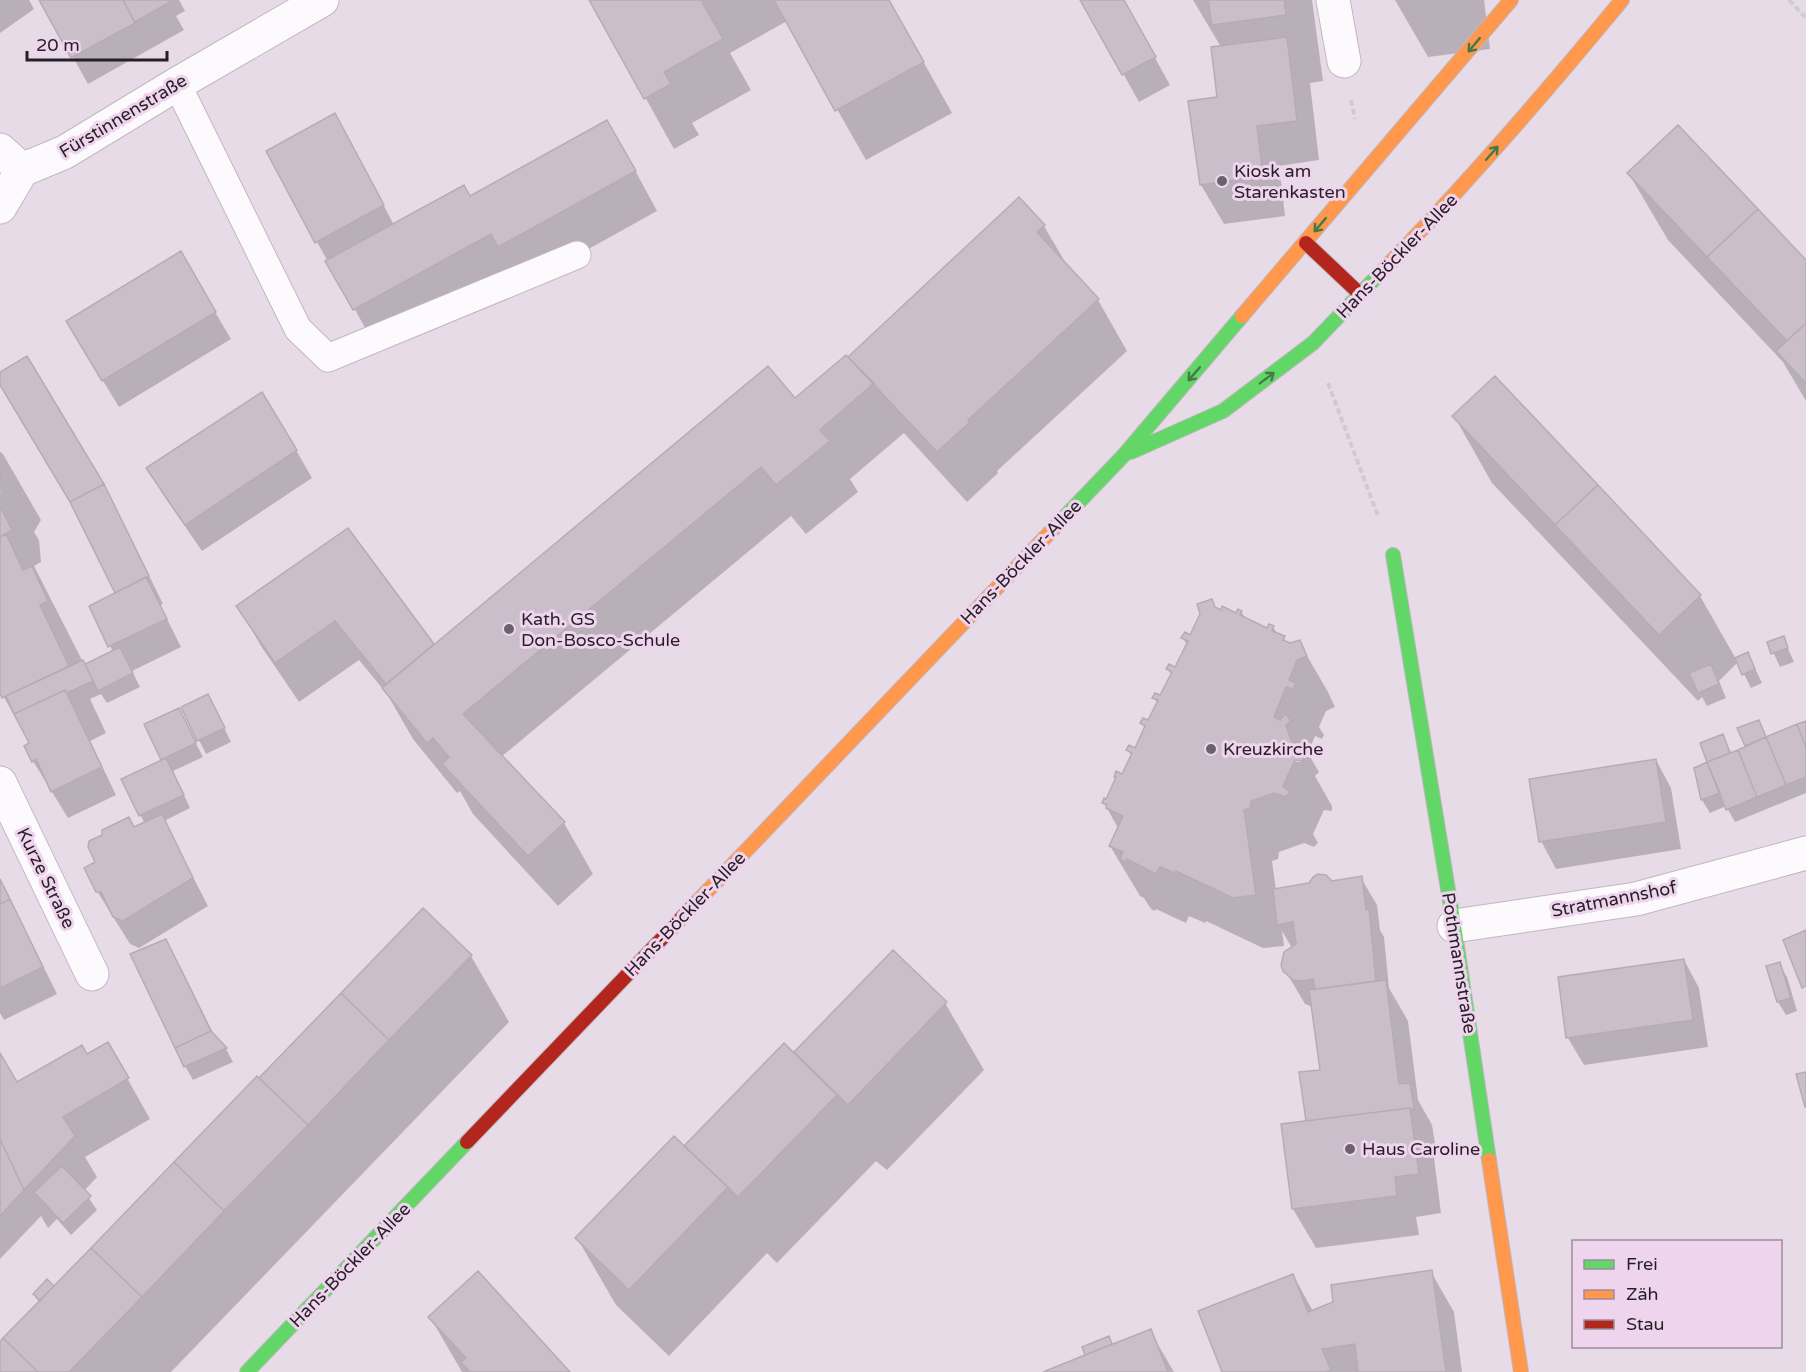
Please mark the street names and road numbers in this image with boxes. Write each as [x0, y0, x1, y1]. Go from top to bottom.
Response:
street label: Fürstinnenstraße [55, 69, 191, 163]
street label: Hans-Böckler-Allee [1332, 189, 1462, 323]
street label: Hans-Böckler-Allee [956, 495, 1086, 629]
street label: Kurze Straße [12, 824, 80, 932]
street label: Hans-Böckler-Allee [620, 847, 750, 981]
street label: Stratmannshof [1549, 876, 1679, 922]
street label: Pothmannstraße [1437, 891, 1481, 1035]
street label: Hans-Böckler-Allee [285, 1198, 415, 1332]

